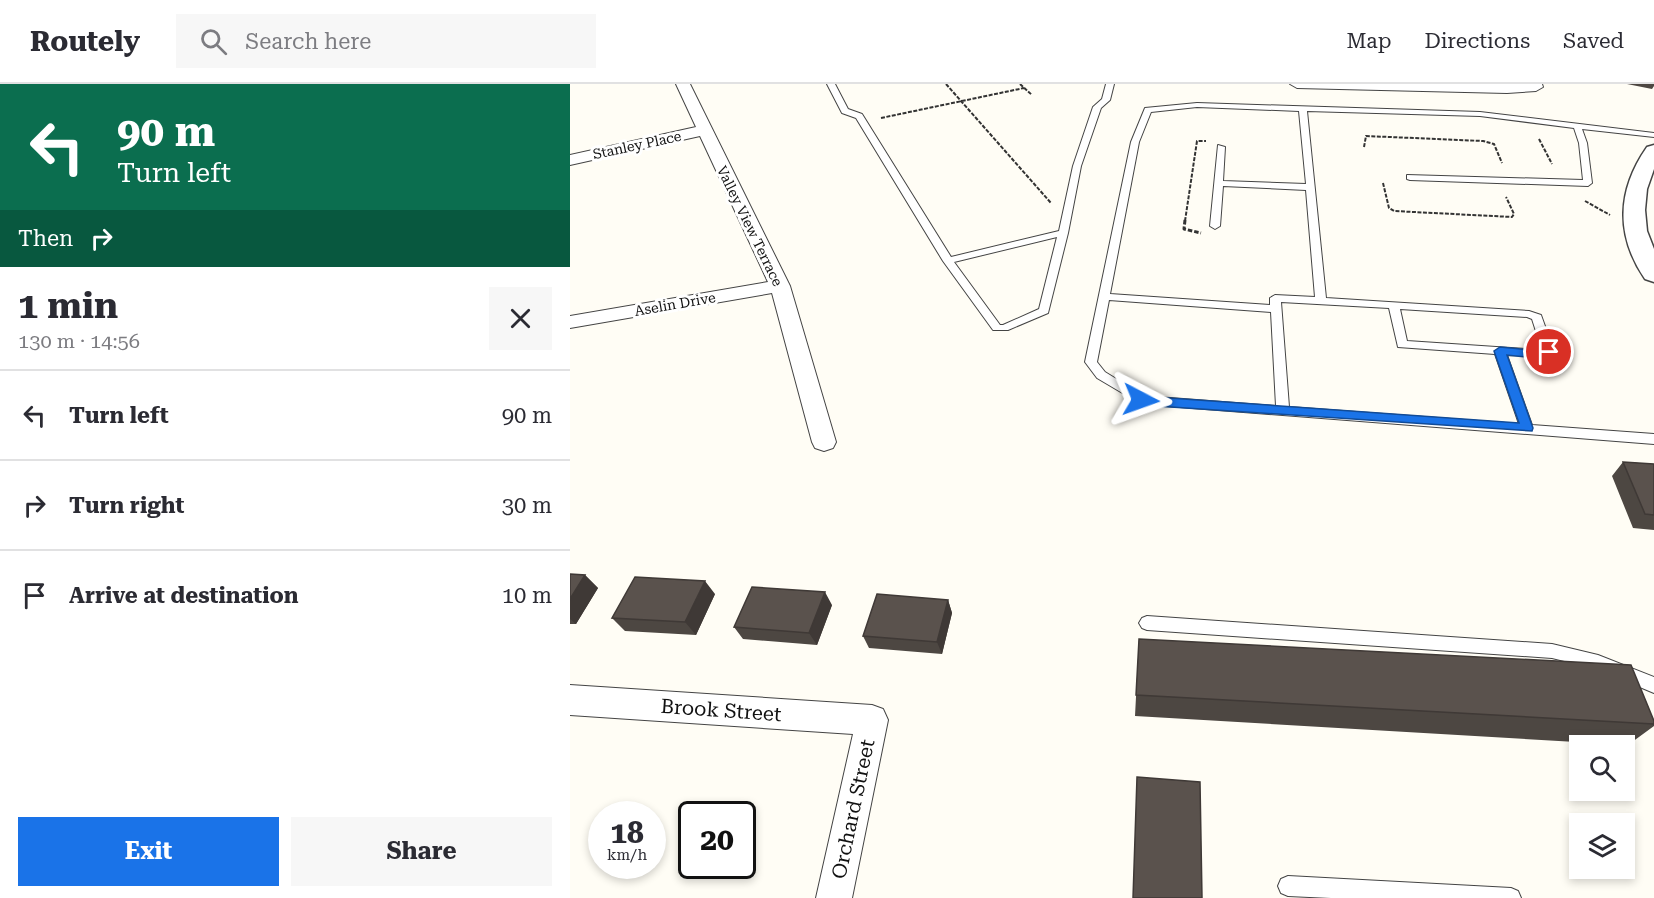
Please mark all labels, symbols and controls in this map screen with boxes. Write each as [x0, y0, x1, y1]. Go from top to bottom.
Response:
search box [176, 14, 596, 68]
text: Routely [30, 25, 140, 58]
icon: search [197, 25, 230, 58]
text: Search here [245, 29, 371, 54]
text: Map [1347, 29, 1391, 53]
text: Directions [1424, 29, 1530, 53]
text: Saved [1563, 29, 1624, 53]
text: 90 m [117, 107, 215, 156]
icon: left [18, 108, 96, 186]
street label: Stanley Place [591, 128, 683, 162]
text: Turn left [117, 157, 231, 189]
street label: Valley View Terrace [714, 163, 786, 289]
icon: right [85, 222, 118, 255]
text: Then [18, 226, 73, 251]
text: 1 min [18, 285, 118, 327]
button: close [489, 287, 552, 350]
street label: Aselin Drive [633, 289, 717, 319]
pin [1523, 326, 1574, 377]
text: 130 m · 14:56 [18, 329, 140, 353]
icon: arrive [1532, 335, 1565, 368]
position arrow [1109, 368, 1173, 432]
icon: left [18, 399, 51, 432]
text: Turn left [69, 403, 169, 428]
text: 90 m [502, 403, 552, 428]
icon: right [18, 489, 51, 522]
text: Turn right [69, 493, 184, 518]
text: 30 m [502, 493, 552, 518]
icon: arrive [18, 579, 51, 612]
text: Arrive at destination [69, 583, 298, 608]
text: 10 m [502, 583, 552, 608]
street label: Brook Street [660, 694, 783, 726]
map controls [1569, 735, 1635, 879]
button: search [1569, 735, 1635, 801]
street label: Orchard Street [826, 736, 880, 881]
speed limit sign: 20 [678, 801, 756, 879]
button: layers [1569, 813, 1635, 879]
text: 18 [610, 815, 644, 850]
button: Exit [18, 817, 279, 886]
button: Share [291, 817, 552, 886]
text: km/h [607, 846, 647, 864]

